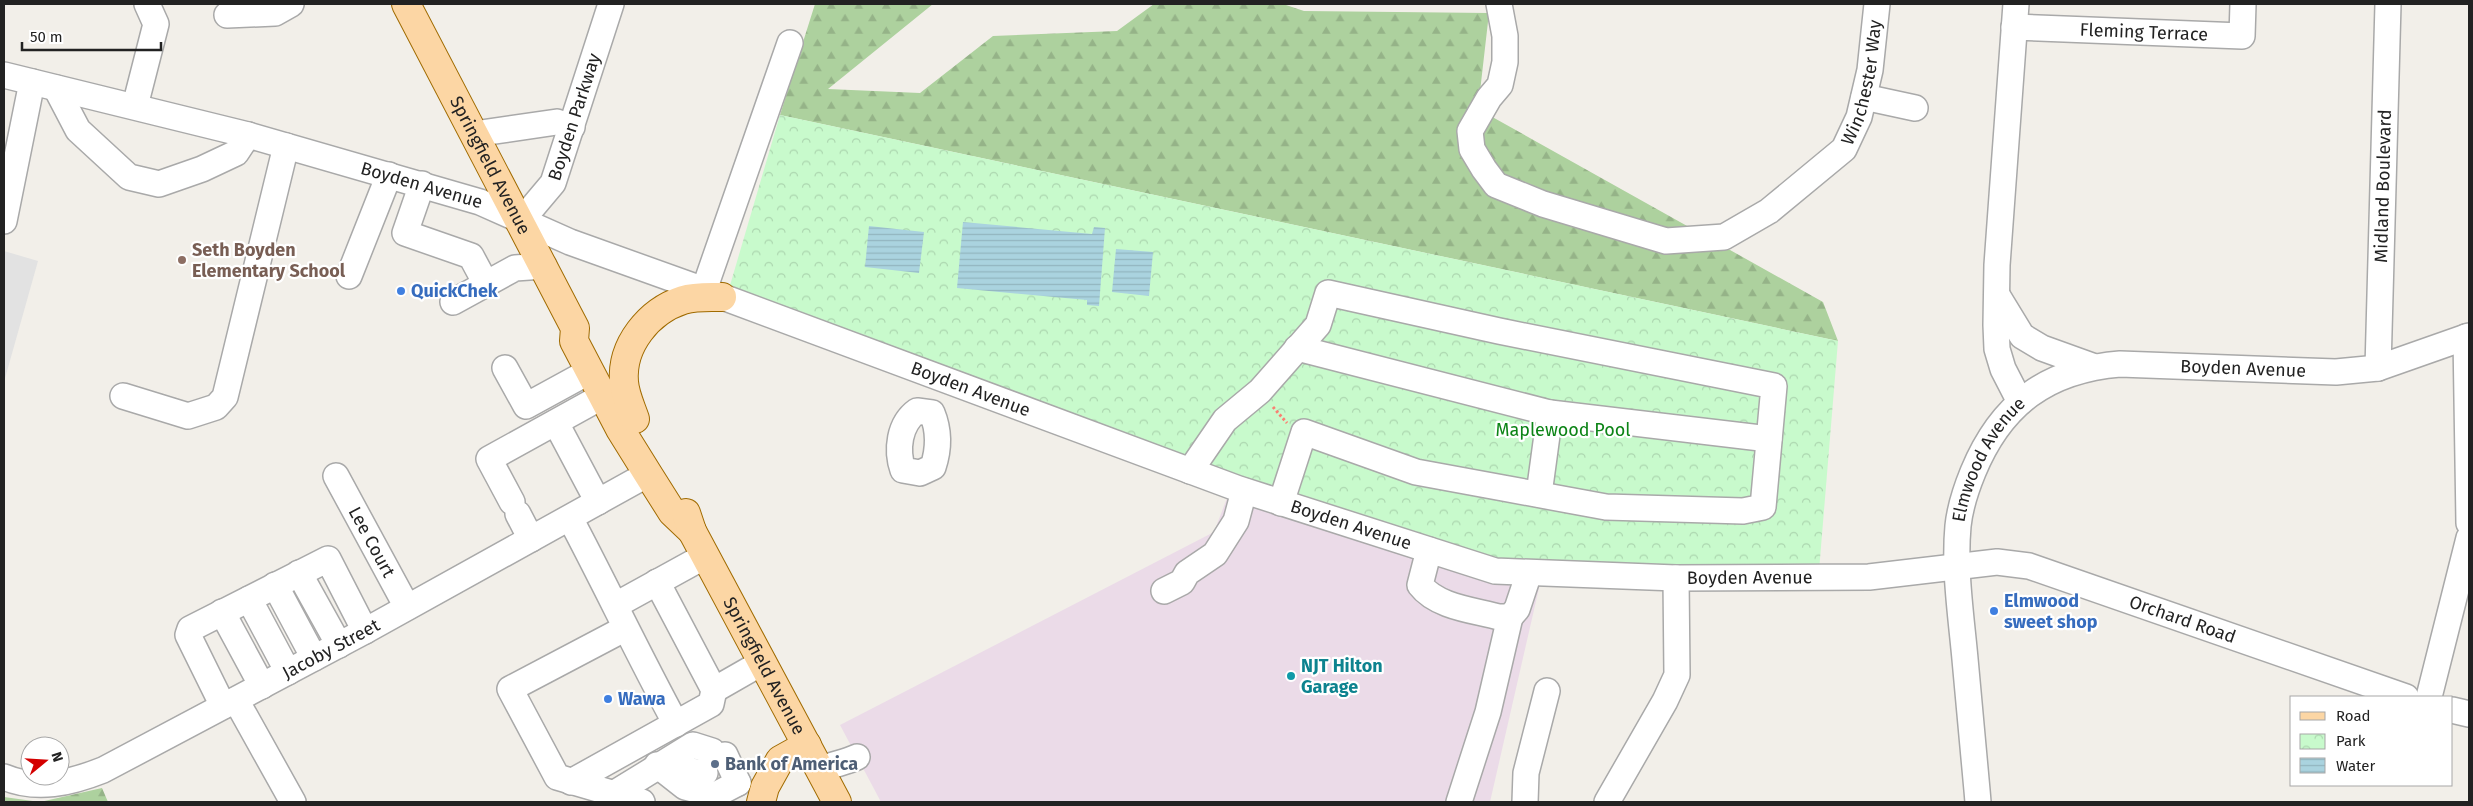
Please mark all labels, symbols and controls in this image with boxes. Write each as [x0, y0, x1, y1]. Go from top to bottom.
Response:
street label: Winchester Way [1836, 19, 1886, 149]
street label: Fleming Terrace [2079, 19, 2208, 46]
scale bar [22, 20, 161, 52]
text: 50 m [30, 28, 63, 46]
street label: Boyden Parkway [543, 50, 605, 184]
street label: Springfield Avenue [445, 92, 535, 238]
street label: Midland Boulevard [2370, 109, 2396, 263]
street label: Boyden Avenue [358, 157, 485, 213]
place label: Seth Boyden Elementary School [192, 239, 346, 282]
marker: Seth Boyden Elementary School [176, 254, 188, 266]
place label: QuickChek [411, 280, 499, 302]
marker: QuickChek [395, 285, 407, 297]
street label: Boyden Avenue [2180, 355, 2306, 382]
street label: Boyden Avenue [908, 357, 1033, 421]
street label: Elmwood Avenue [1948, 392, 2030, 524]
park label: Maplewood Pool [1495, 419, 1631, 441]
street label: Boyden Avenue [1288, 495, 1414, 555]
street label: Lee Court [344, 503, 400, 582]
street label: Boyden Avenue [1687, 566, 1813, 589]
place label: Elmwood sweet shop [2004, 590, 2098, 633]
street label: Orchard Road [2126, 591, 2239, 648]
street label: Springfield Avenue [718, 593, 810, 739]
marker: Elmwood sweet shop [1988, 605, 2000, 617]
street label: Jacoby Street [278, 614, 384, 684]
place label: NJT Hilton Garage [1301, 655, 1383, 698]
marker: NJT Hilton Garage [1285, 670, 1297, 682]
place label: Wawa [618, 688, 666, 710]
marker: Wawa [602, 693, 614, 705]
legend [2290, 696, 2453, 786]
text: Road [2336, 707, 2371, 725]
text: Park [2336, 732, 2366, 750]
north arrow [20, 736, 70, 786]
text: N [47, 750, 66, 764]
place label: Bank of America [725, 753, 858, 775]
text: Water [2336, 757, 2375, 775]
marker: Bank of America [709, 758, 721, 770]

